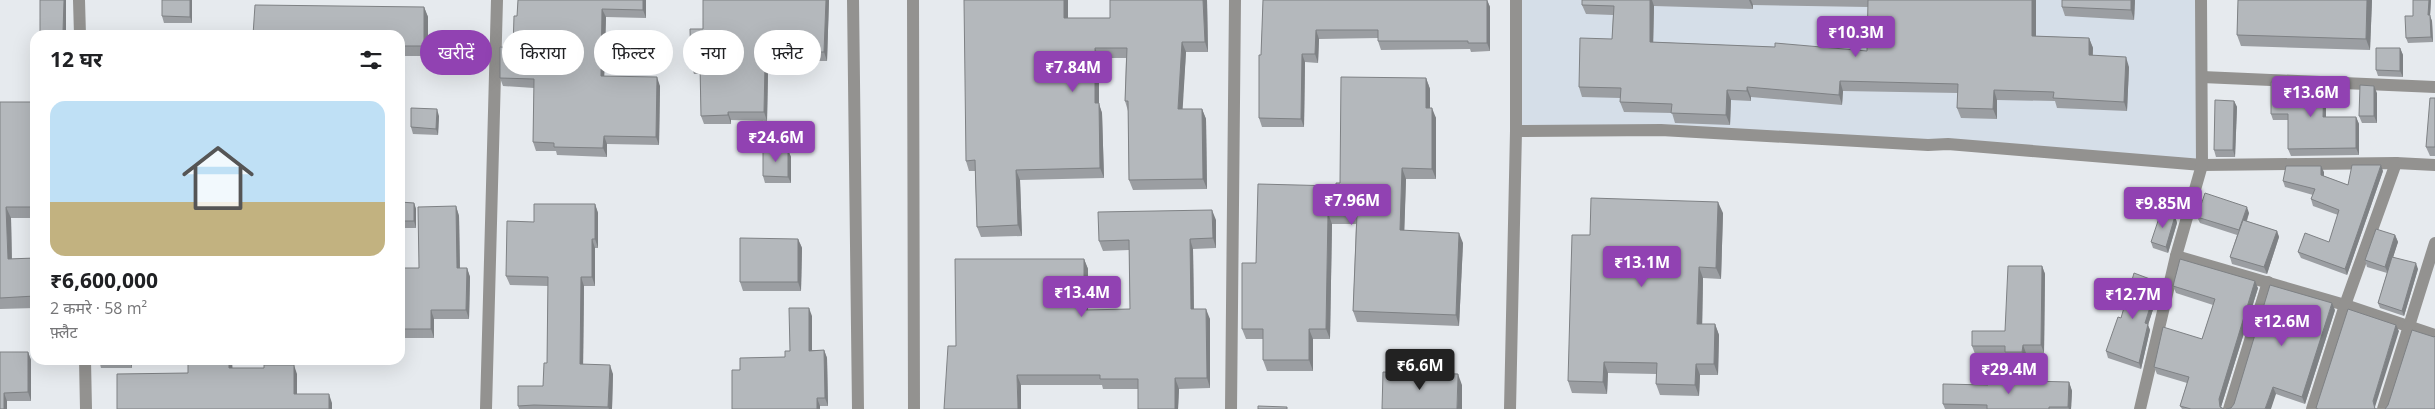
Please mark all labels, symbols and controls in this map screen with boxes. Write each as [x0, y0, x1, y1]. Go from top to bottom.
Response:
pin: ₹10.3M [1815, 15, 1897, 58]
text: ₹10.3M [1828, 21, 1884, 43]
chip: खरीदें [420, 30, 492, 75]
chip: किराया [502, 30, 584, 75]
chip: फ़िल्टर [594, 30, 673, 75]
chip: नया [683, 30, 744, 75]
chip: फ़्लैट [754, 30, 821, 75]
text: 12 घर [50, 45, 102, 73]
icon: filters [357, 46, 385, 74]
pin: ₹7.84M [1032, 51, 1114, 93]
text: ₹7.84M [1045, 56, 1101, 78]
pin: ₹13.6M [2270, 76, 2352, 118]
text: ₹13.6M [2283, 81, 2339, 103]
pin: ₹24.6M [735, 120, 817, 163]
text: ₹24.6M [748, 126, 804, 148]
icon: home [173, 133, 263, 223]
pin: ₹7.96M [1311, 184, 1393, 226]
pin: ₹9.85M [2122, 186, 2204, 229]
text: ₹7.96M [1324, 189, 1380, 211]
text: ₹9.85M [2135, 192, 2191, 214]
pin: ₹13.1M [1601, 246, 1683, 288]
text: ₹13.1M [1614, 251, 1670, 273]
text: ₹6,600,000 [50, 266, 158, 294]
pin: ₹13.4M [1041, 276, 1123, 318]
pin: ₹12.7M [2092, 278, 2174, 320]
text: ₹13.4M [1054, 281, 1110, 303]
text: ₹12.7M [2105, 283, 2161, 305]
text: 2 कमरे · 58 m² [50, 297, 147, 319]
pin: ₹12.6M [2241, 304, 2323, 347]
text: ₹12.6M [2254, 310, 2310, 332]
text: फ़्लैट [50, 321, 78, 343]
pin: ₹6.6M [1385, 348, 1455, 391]
pin: ₹29.4M [1968, 352, 2050, 395]
text: ₹6.6M [1396, 354, 1444, 376]
text: ₹29.4M [1981, 358, 2037, 380]

